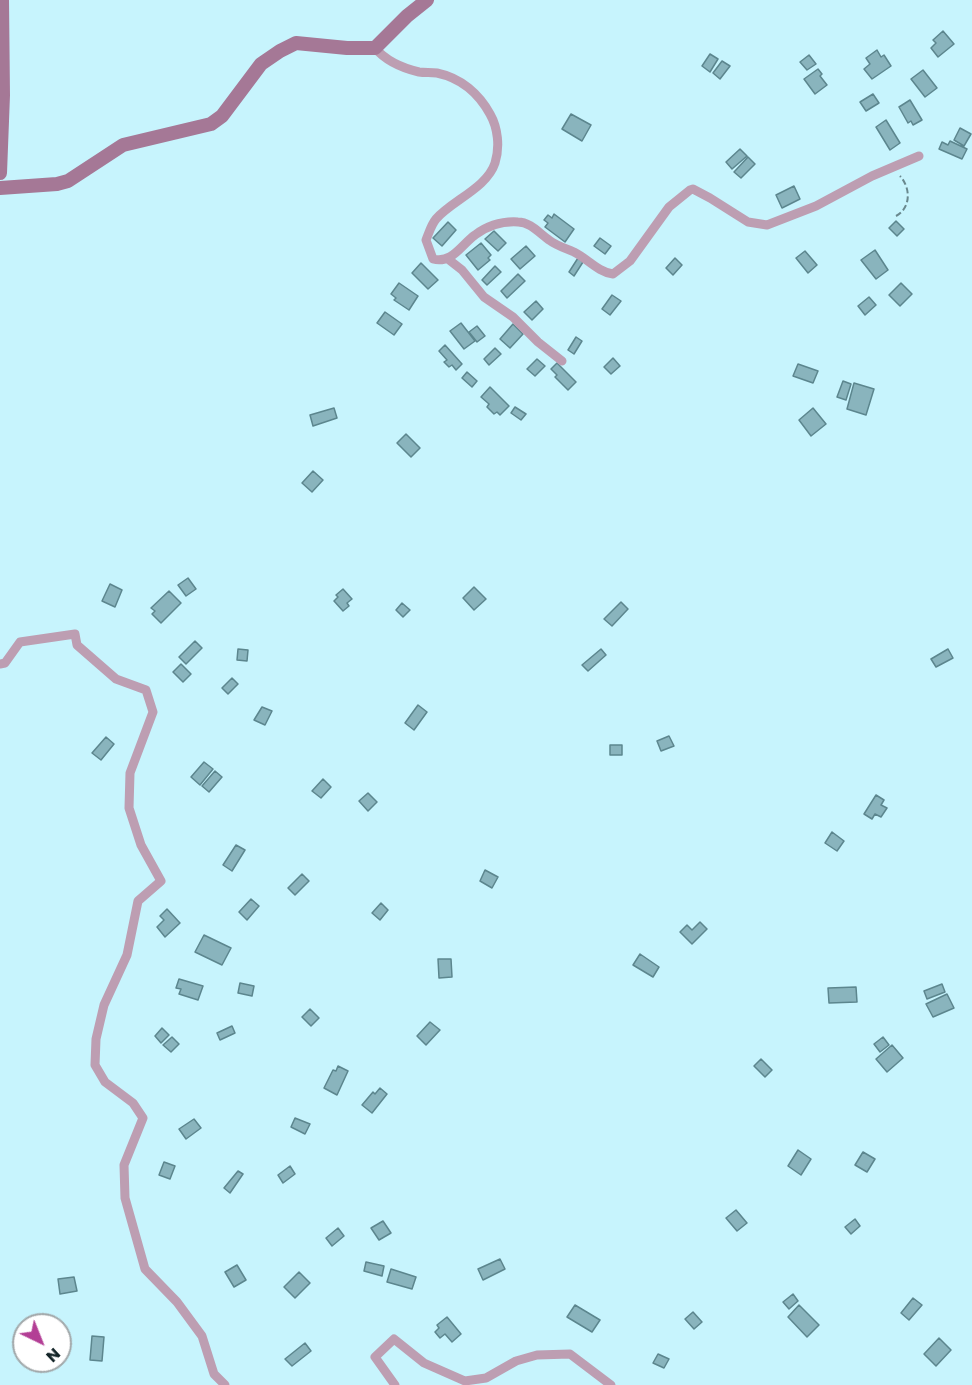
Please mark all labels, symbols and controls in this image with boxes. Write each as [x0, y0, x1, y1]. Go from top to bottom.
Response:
north arrow [12, 1313, 72, 1373]
text: N [41, 1343, 66, 1368]

